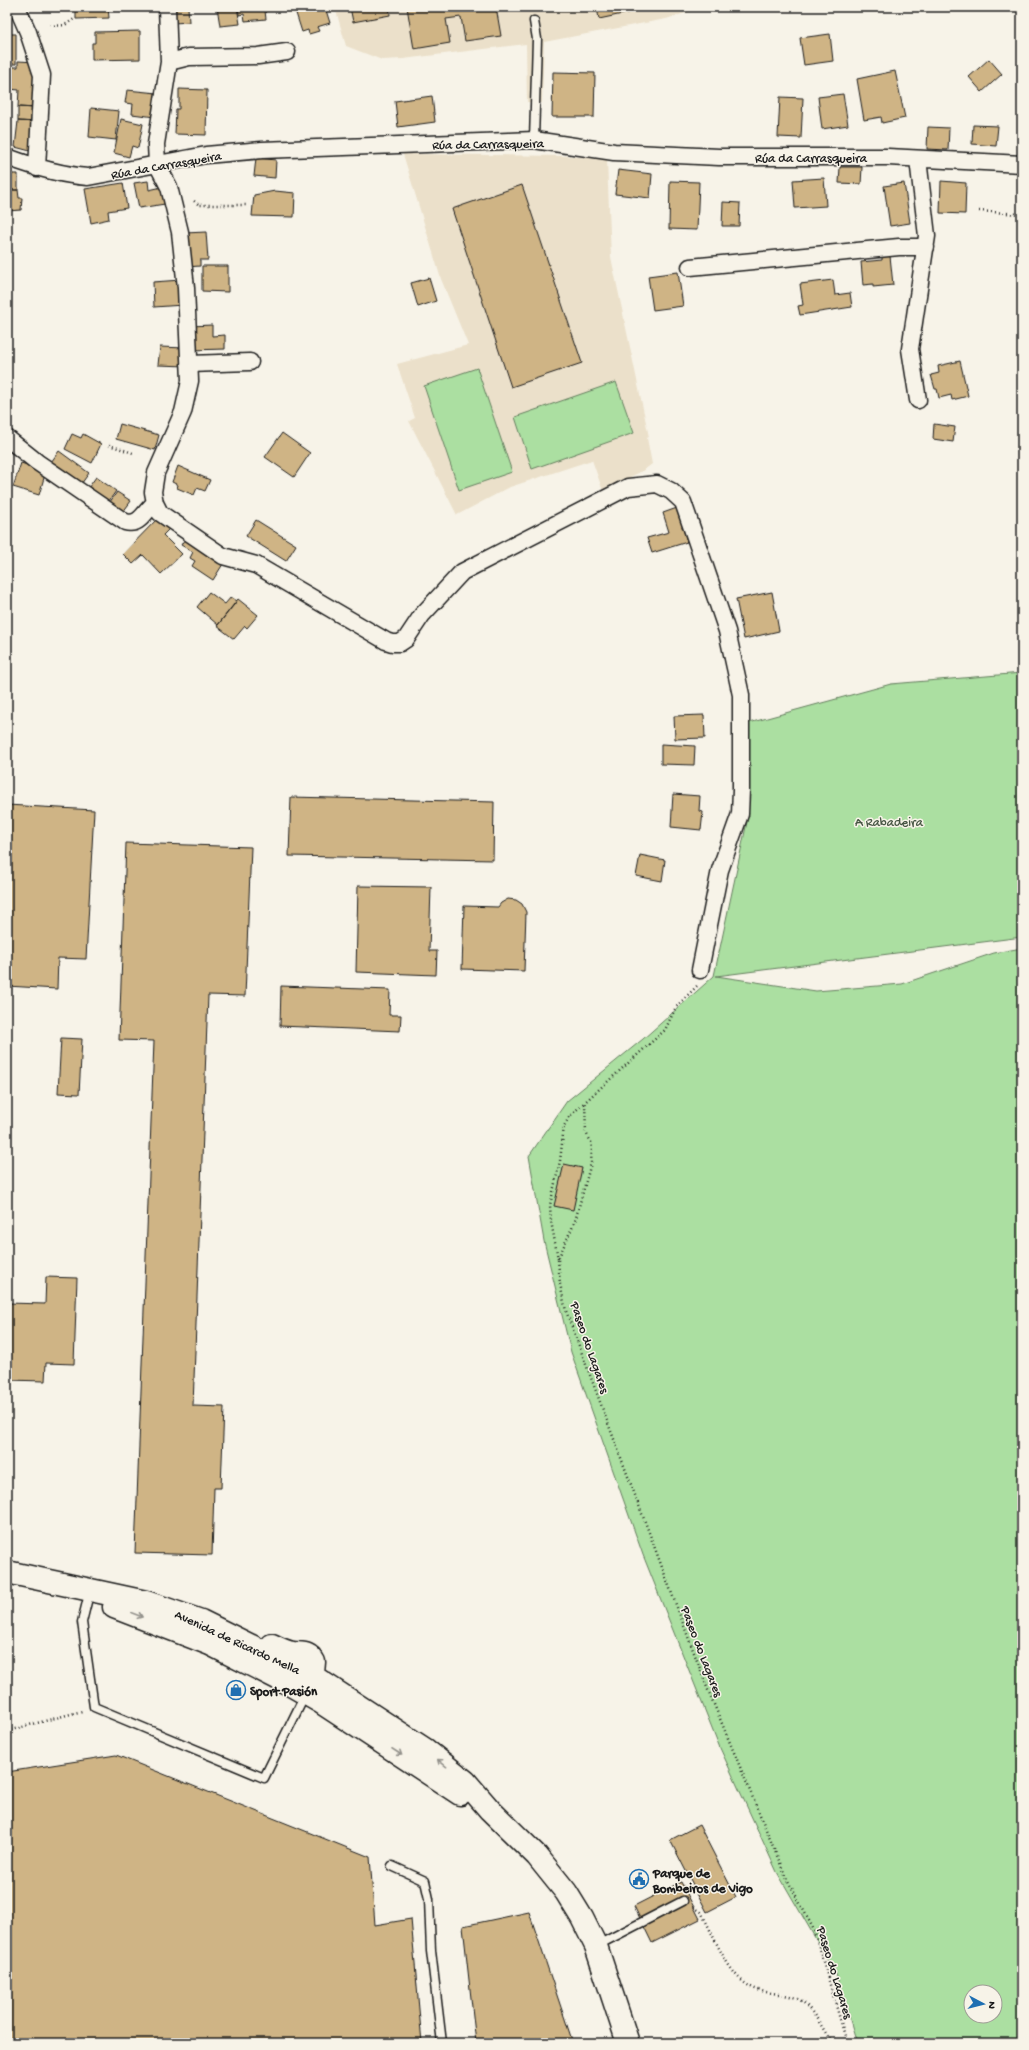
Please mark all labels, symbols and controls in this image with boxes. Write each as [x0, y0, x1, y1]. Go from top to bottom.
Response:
street label: Rúa da Carrasqueira [432, 137, 545, 154]
street label: Rúa da Carrasqueira [110, 149, 224, 184]
street label: Rúa da Carrasqueira [755, 152, 868, 167]
park label: A Rabadeira [855, 816, 924, 831]
street label: Paseo do Lagares [566, 1299, 612, 1397]
street label: Paseo do Lagares [676, 1604, 725, 1700]
street label: Avenida de Ricardo Mella [172, 1608, 303, 1679]
one-way arrow [131, 1612, 143, 1620]
shop icon: Sport Pasión [225, 1679, 247, 1701]
place label: Sport Pasión [250, 1685, 318, 1701]
one-way arrow [391, 1748, 402, 1756]
one-way arrow [436, 1759, 447, 1767]
place label: Parque de Bombeiros de Vigo [652, 1867, 753, 1897]
public building icon: Parque de Bombeiros de Vigo [628, 1868, 650, 1890]
street label: Paseo do Lagares [812, 1924, 855, 2022]
north arrow [963, 1984, 1003, 2024]
text: N [985, 2001, 997, 2009]

